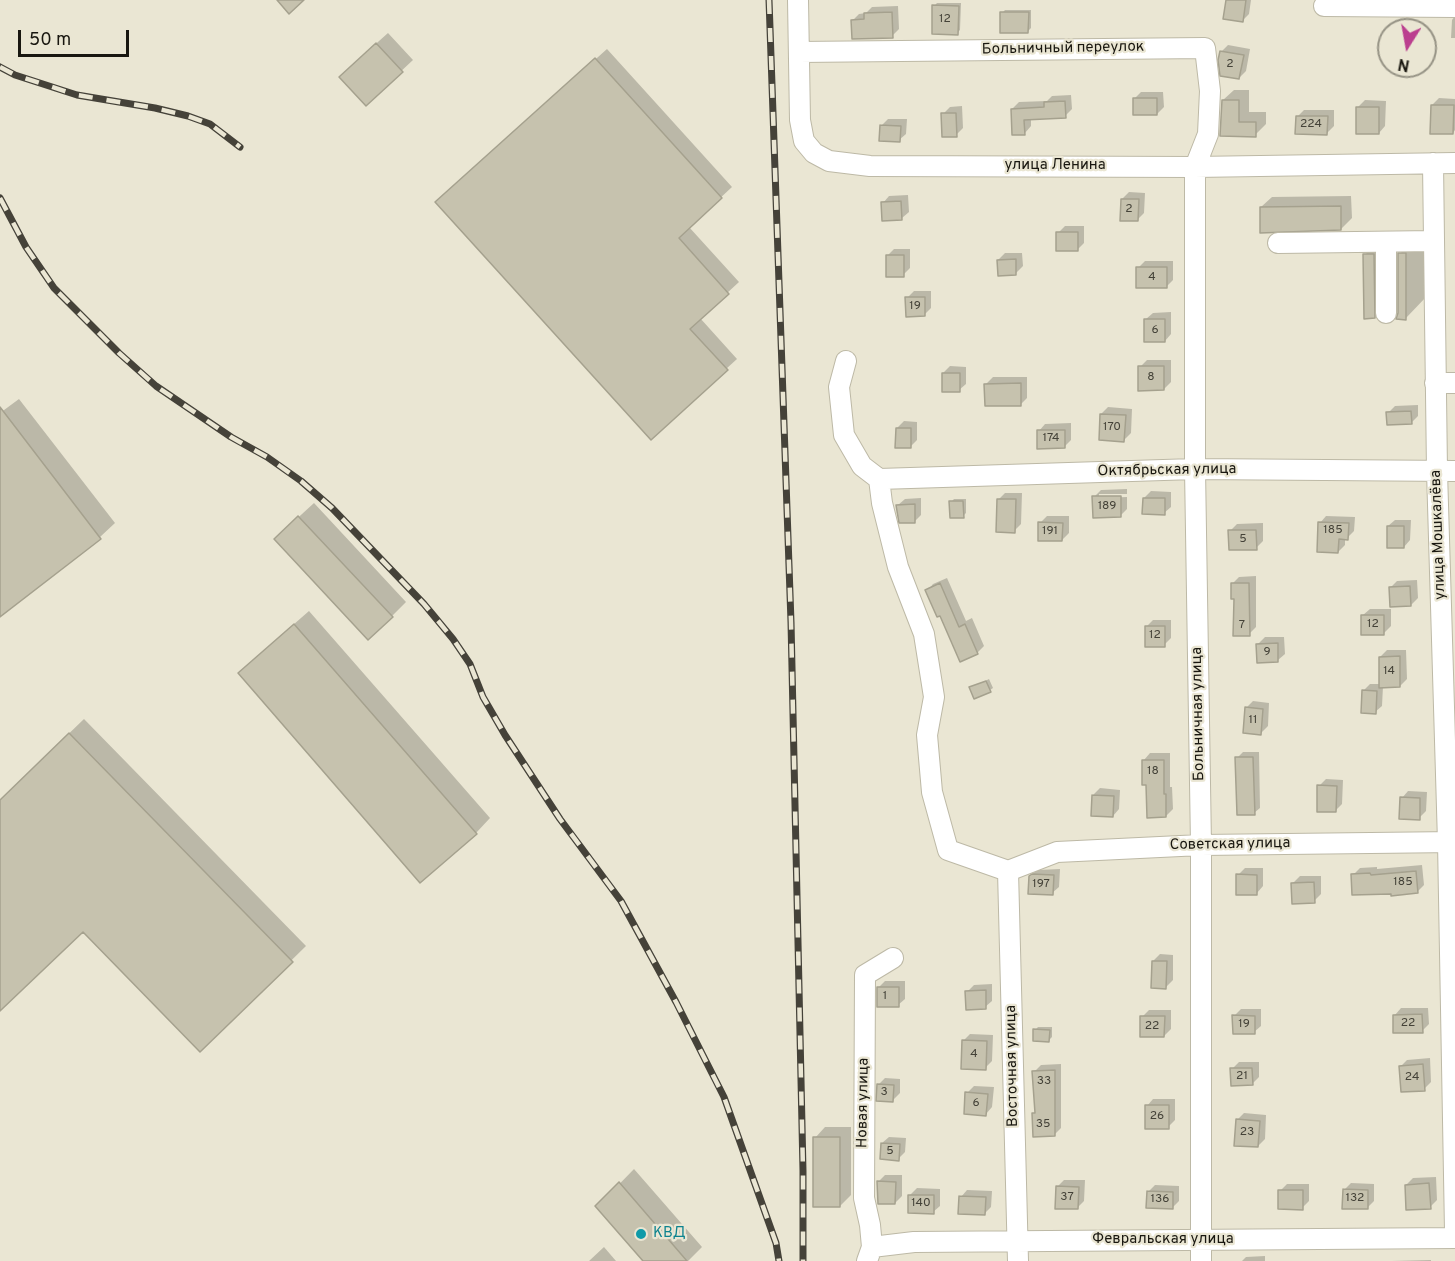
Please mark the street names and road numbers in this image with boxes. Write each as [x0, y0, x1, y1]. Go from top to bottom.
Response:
street label: Больничный переулок [982, 39, 1144, 59]
street label: улица Ленина [1004, 157, 1106, 175]
street label: Октябрьская улица [1097, 461, 1237, 481]
street label: улица Мошкалёва [1428, 470, 1450, 600]
street label: Больничная улица [1189, 647, 1209, 781]
street label: Советская улица [1169, 835, 1291, 855]
street label: Восточная улица [1003, 1005, 1023, 1127]
street label: Новая улица [854, 1058, 874, 1148]
street label: Февральская улица [1092, 1231, 1234, 1249]

